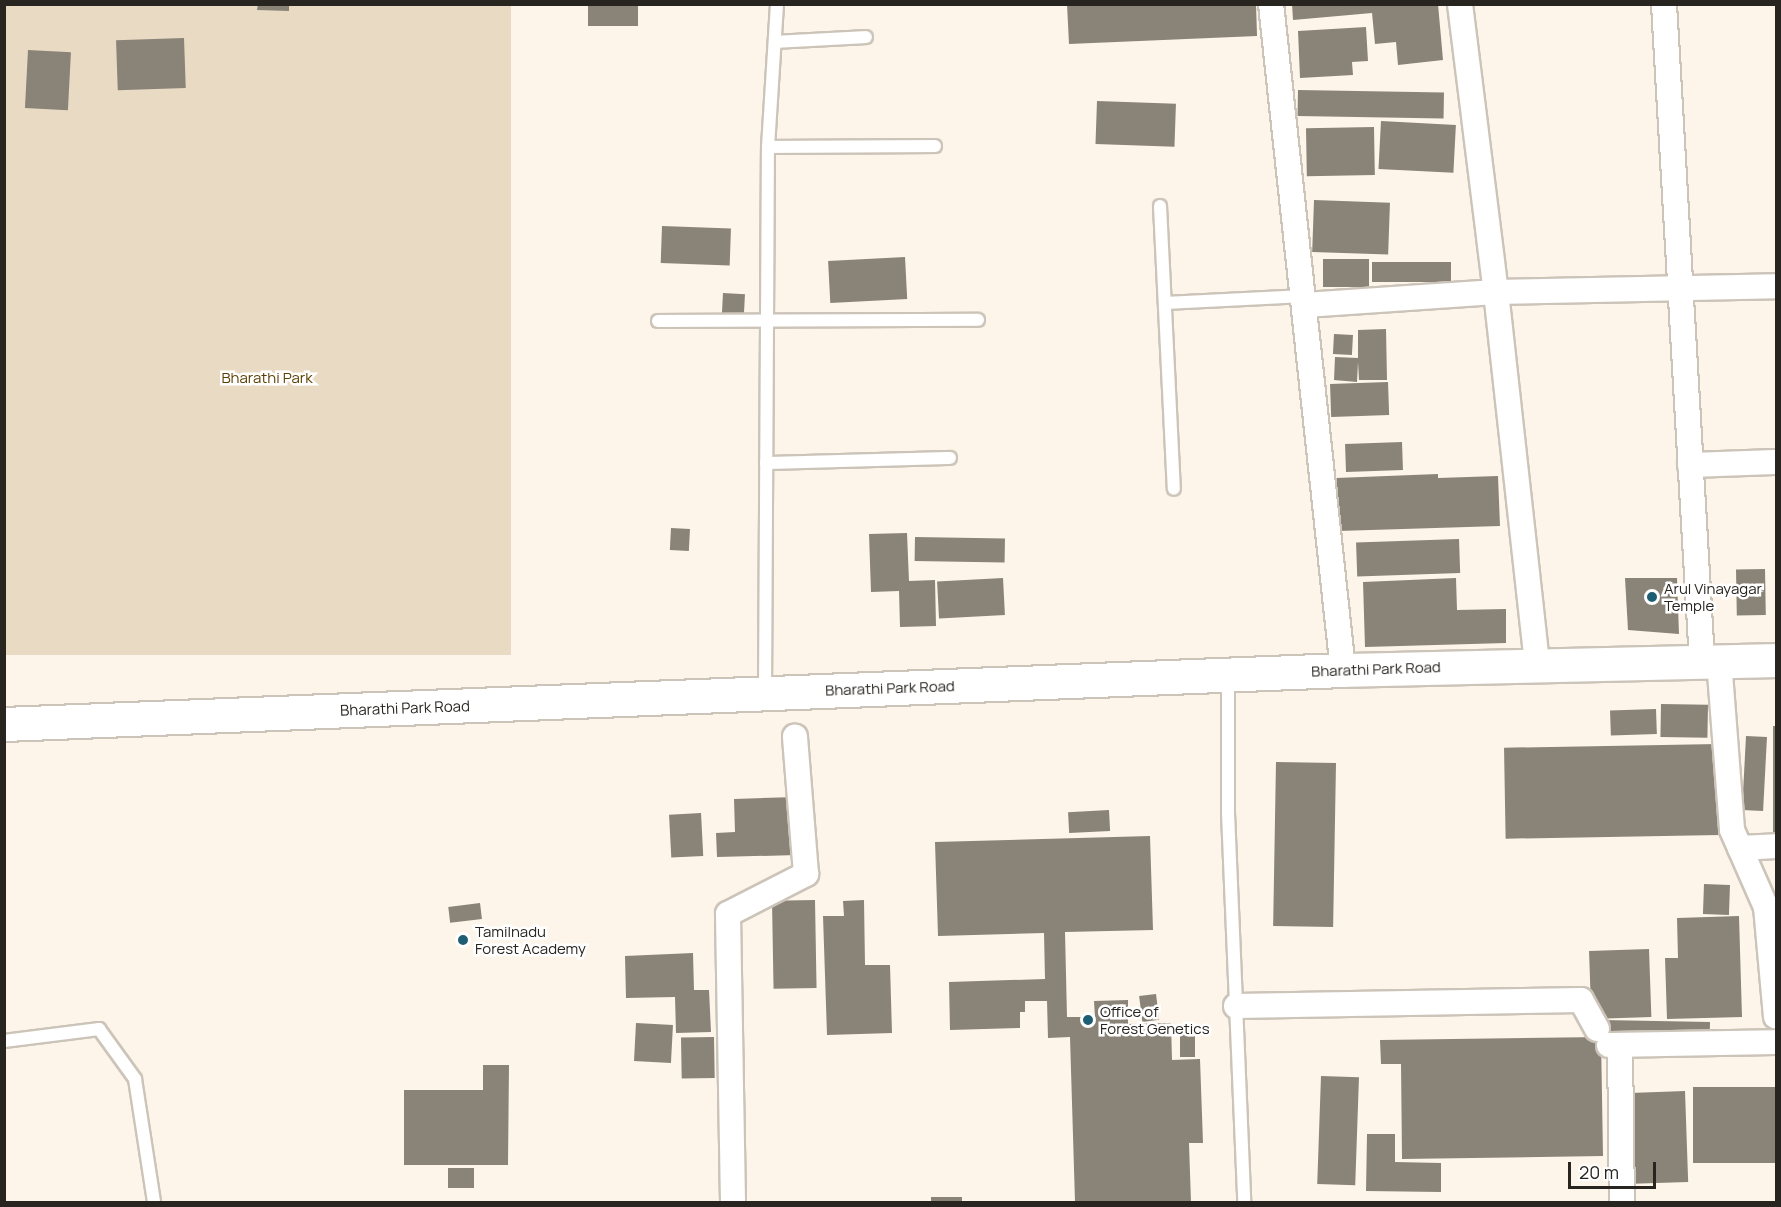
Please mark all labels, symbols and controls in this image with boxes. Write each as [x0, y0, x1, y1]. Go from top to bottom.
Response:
park label: Bharathi Park [221, 369, 313, 387]
place label: Arul Vinayagar Temple [1664, 579, 1762, 614]
marker: Arul Vinayagar Temple [1645, 590, 1659, 604]
street label: Bharathi Park Road [1311, 658, 1441, 680]
street label: Bharathi Park Road [825, 677, 955, 699]
street label: Bharathi Park Road [340, 697, 470, 719]
place label: Tamilnadu Forest Academy [475, 922, 586, 957]
marker: Tamilnadu Forest Academy [456, 933, 470, 947]
place label: Office of Forest Genetics [1100, 1002, 1210, 1037]
marker: Office of Forest Genetics [1081, 1013, 1095, 1027]
scale bar [1571, 1150, 1660, 1188]
text: 20 m [1579, 1160, 1619, 1184]

